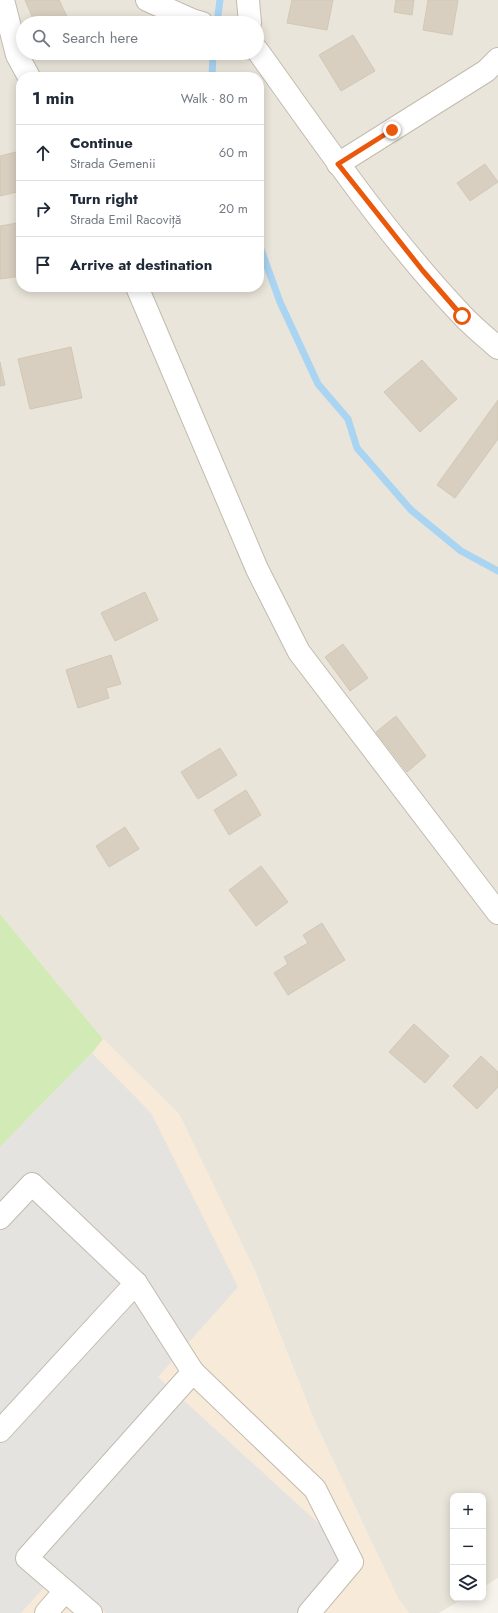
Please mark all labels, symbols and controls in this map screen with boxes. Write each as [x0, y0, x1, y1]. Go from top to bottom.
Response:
search box [16, 16, 264, 60]
icon: search [30, 27, 52, 49]
text: Search here [62, 27, 138, 49]
text: 1 min [32, 86, 74, 110]
text: Walk · 80 m [181, 89, 248, 108]
route end [383, 121, 401, 139]
text: Continue [70, 132, 133, 154]
icon: ahead [32, 142, 54, 164]
text: 60 m [219, 143, 248, 162]
text: Strada Gemenii [70, 154, 156, 173]
text: Turn right [70, 188, 138, 210]
icon: right [32, 198, 54, 220]
text: 20 m [219, 199, 248, 218]
text: Strada Emil Racoviță [70, 210, 181, 229]
icon: arrive [32, 254, 54, 276]
text: Arrive at destination [70, 254, 212, 276]
route start [453, 307, 471, 325]
map controls [450, 1493, 486, 1601]
button: + [450, 1493, 486, 1529]
button: − [450, 1529, 486, 1565]
button: layers [450, 1565, 486, 1601]

